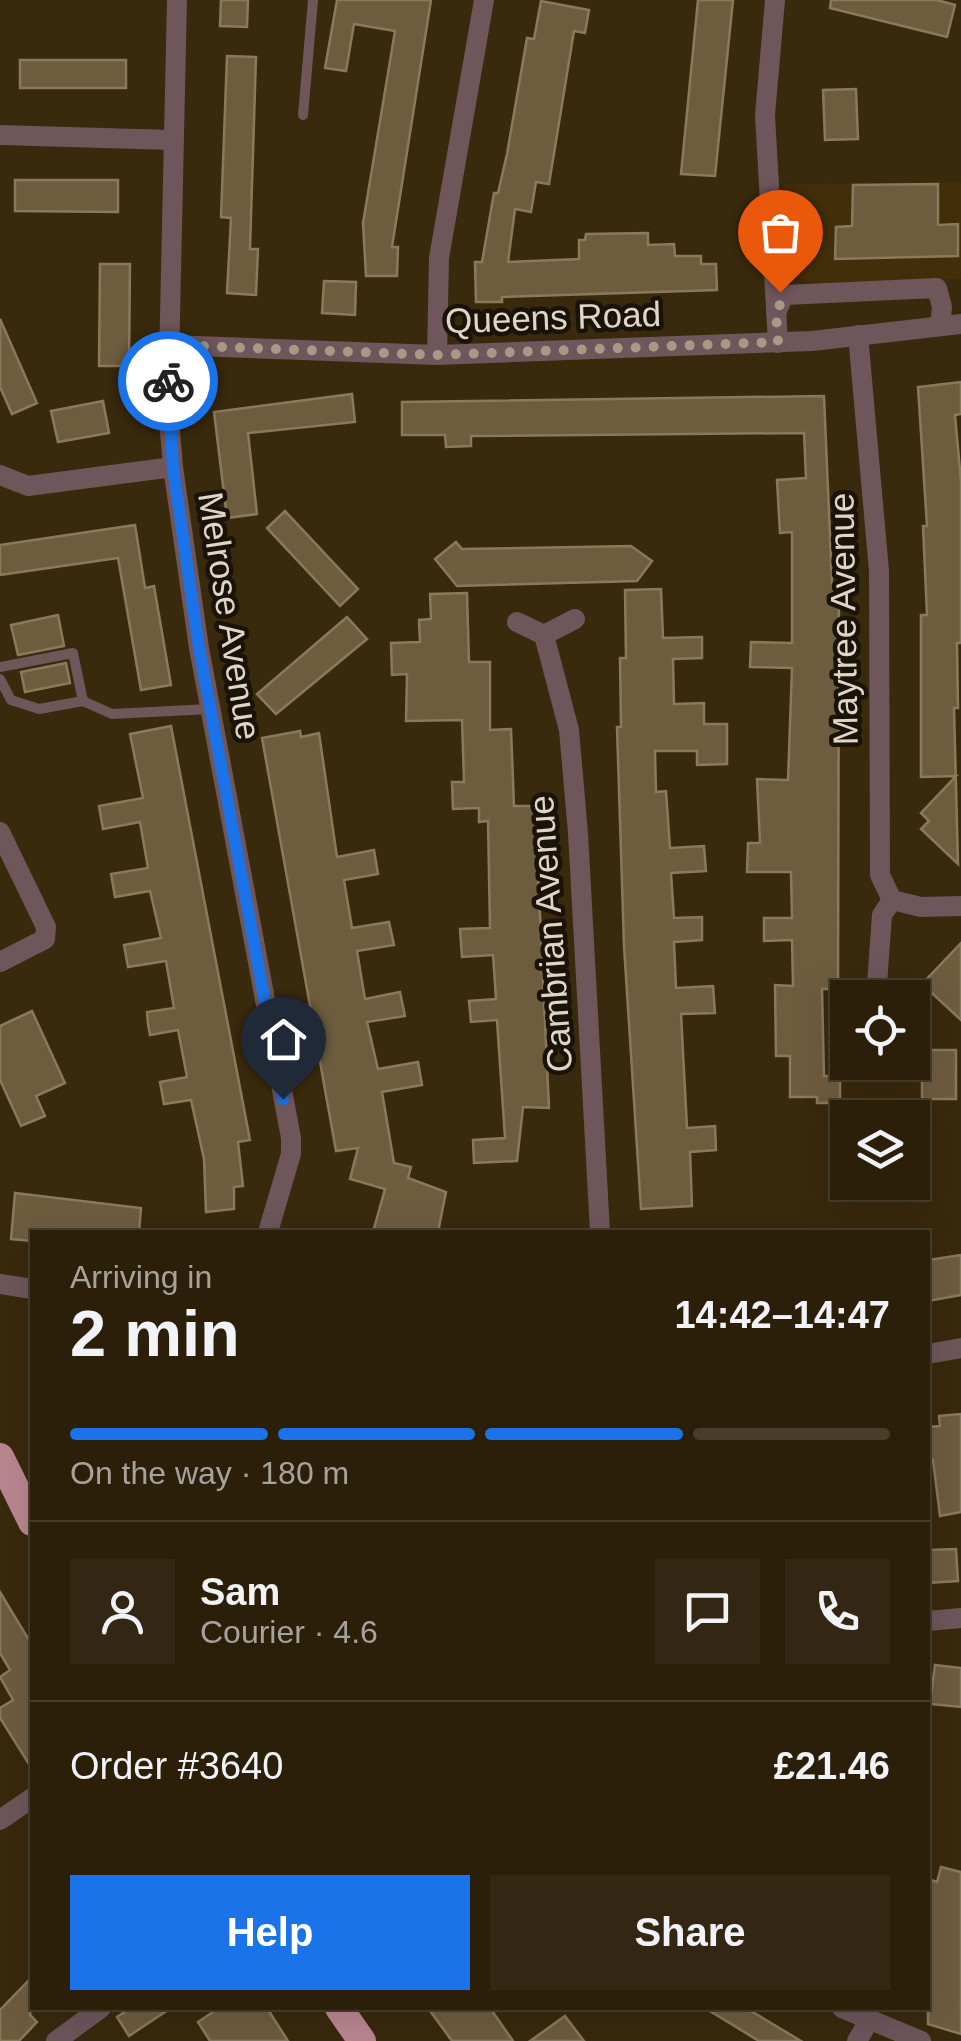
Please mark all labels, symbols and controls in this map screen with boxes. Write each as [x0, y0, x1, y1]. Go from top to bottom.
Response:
pin [738, 190, 823, 293]
icon: bag [753, 205, 808, 260]
street label: Queens Road [444, 294, 662, 340]
courier [118, 331, 218, 431]
icon: bike [141, 354, 196, 409]
street label: Melrose Avenue [191, 489, 269, 743]
street label: Maytree Avenue [821, 493, 865, 745]
street label: Cambrian Avenue [521, 794, 579, 1074]
map controls [830, 980, 930, 1200]
button: locate [830, 980, 930, 1080]
pin [241, 997, 326, 1100]
icon: home [256, 1012, 311, 1067]
button: layers [830, 1100, 930, 1200]
text: Arriving in [70, 1259, 212, 1295]
text: 14:42–14:47 [674, 1294, 890, 1336]
text: 2 min [70, 1297, 240, 1370]
text: On the way · 180 m [70, 1455, 349, 1491]
button: person [70, 1559, 175, 1664]
button: chat [655, 1559, 760, 1664]
button: phone [785, 1559, 890, 1664]
text: Sam [200, 1571, 280, 1613]
text: Courier · 4.6 [200, 1614, 378, 1650]
text: Order #3640 [70, 1745, 283, 1787]
text: £21.46 [774, 1745, 890, 1787]
button: Help [70, 1875, 470, 1990]
button: Share [490, 1875, 890, 1990]

